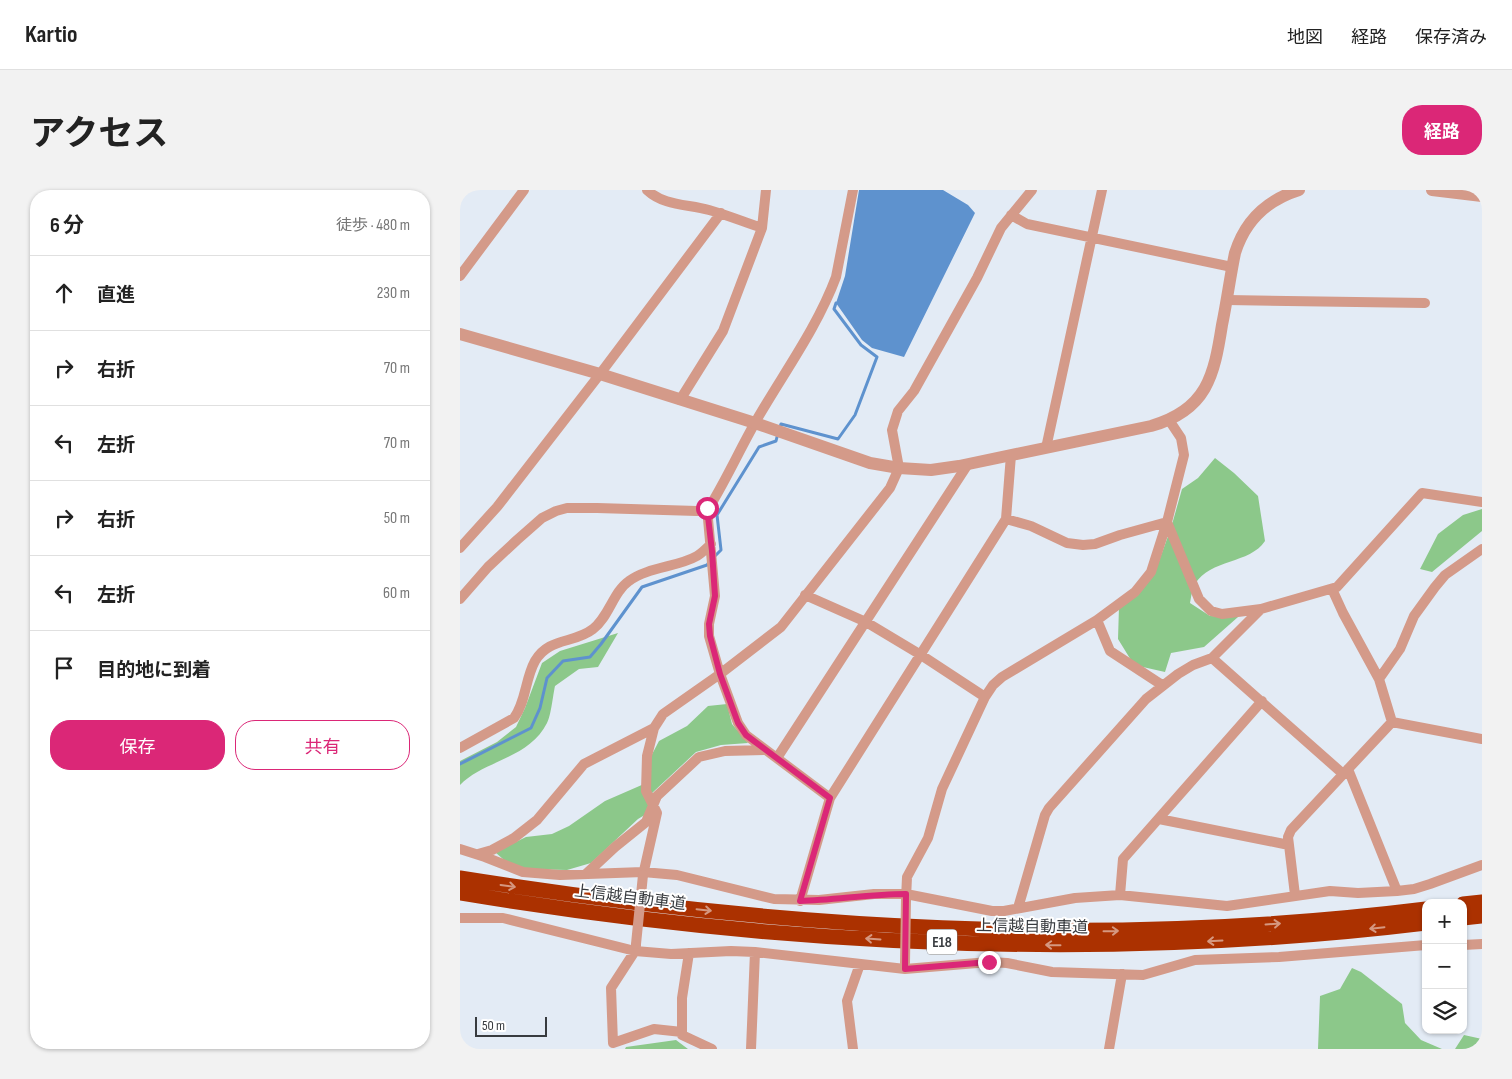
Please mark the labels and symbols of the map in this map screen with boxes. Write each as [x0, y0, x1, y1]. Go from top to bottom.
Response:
route start [696, 497, 719, 520]
one-way arrow [500, 881, 516, 891]
street label: 上信越自動車道 [573, 882, 687, 914]
one-way arrow [696, 905, 712, 915]
street label: 上信越自動車道 [976, 917, 1088, 937]
one-way arrow [1265, 919, 1281, 928]
one-way arrow [1370, 923, 1386, 933]
one-way arrow [1102, 926, 1119, 936]
road number: E18 [927, 930, 957, 954]
one-way arrow [865, 934, 881, 943]
one-way arrow [1208, 937, 1224, 946]
one-way arrow [1045, 940, 1062, 950]
route end [978, 951, 1001, 974]
scale bar [475, 1014, 548, 1037]

